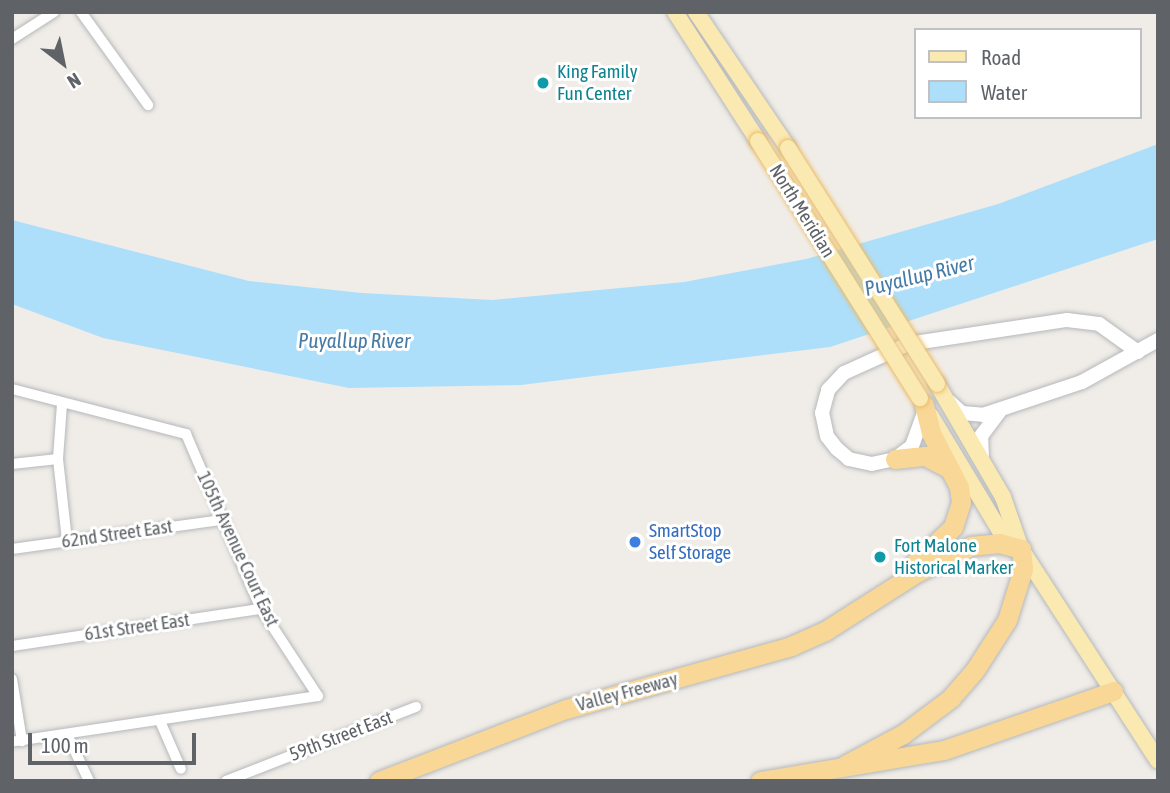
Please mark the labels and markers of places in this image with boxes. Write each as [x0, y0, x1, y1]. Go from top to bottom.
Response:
place label: King Family Fun Center [557, 61, 638, 105]
marker: King Family Fun Center [535, 75, 551, 91]
place label: SmartStop Self Storage [649, 520, 731, 564]
marker: SmartStop Self Storage [627, 534, 643, 550]
place label: Fort Malone Historical Marker [894, 535, 1013, 579]
marker: Fort Malone Historical Marker [872, 549, 888, 565]

